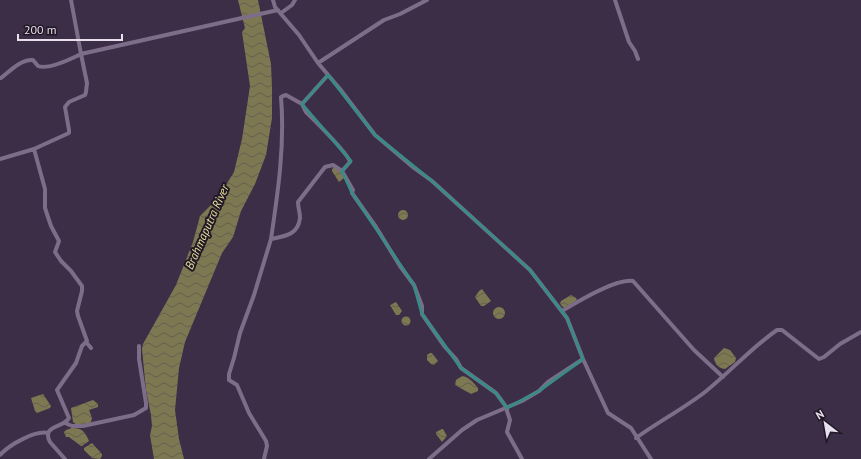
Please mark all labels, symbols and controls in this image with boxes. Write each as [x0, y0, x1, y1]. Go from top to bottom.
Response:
scale bar [18, 16, 122, 42]
text: 200 m [24, 22, 57, 37]
water label: Brahmaputra River [181, 181, 232, 271]
north arrow [805, 403, 845, 443]
text: N [813, 407, 827, 422]

